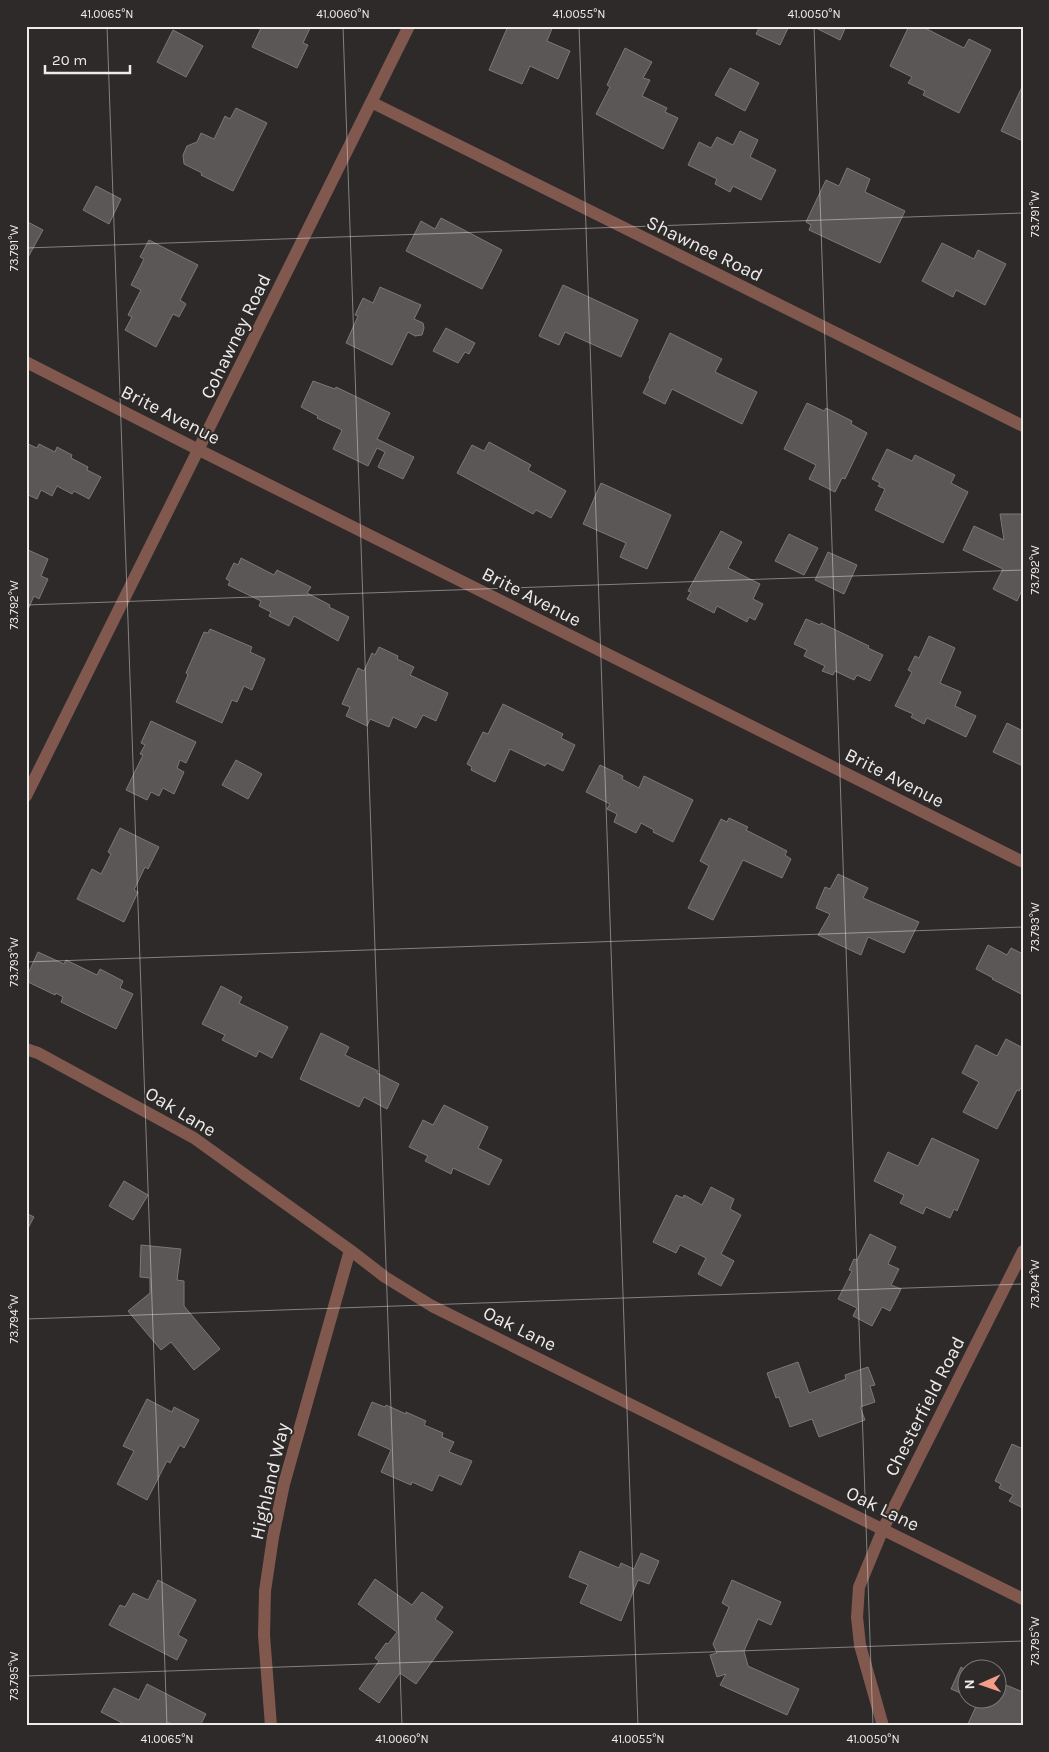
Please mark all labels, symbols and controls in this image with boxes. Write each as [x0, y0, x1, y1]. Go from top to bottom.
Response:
text: 41.0065°N [81, 7, 134, 21]
text: 41.0060°N [316, 7, 370, 21]
text: 41.0055°N [553, 7, 605, 21]
text: 41.0050°N [787, 7, 841, 21]
scale bar [45, 42, 130, 74]
text: 20 m [52, 51, 87, 69]
text: 73.791°W [1028, 191, 1042, 237]
street label: Shawnee Road [643, 211, 766, 286]
text: 73.791°W [7, 225, 21, 271]
street label: Cohawney Road [196, 270, 276, 402]
street label: Brite Avenue [117, 381, 224, 449]
text: 73.792°W [1028, 545, 1042, 595]
street label: Brite Avenue [478, 563, 585, 631]
text: 73.792°W [7, 580, 21, 630]
street label: Brite Avenue [841, 744, 948, 812]
text: 73.793°W [1028, 902, 1042, 952]
text: 73.793°W [7, 937, 21, 987]
street label: Oak Lane [141, 1082, 220, 1142]
text: 73.794°W [1028, 1259, 1042, 1308]
text: 73.794°W [7, 1294, 21, 1343]
street label: Oak Lane [479, 1302, 560, 1356]
street label: Chesterfield Road [880, 1333, 970, 1480]
street label: Highland Way [246, 1421, 294, 1542]
street label: Oak Lane [842, 1482, 923, 1536]
text: 73.795°W [1028, 1616, 1042, 1666]
text: 73.795°W [7, 1651, 21, 1701]
north arrow [956, 1660, 1006, 1710]
text: N [961, 1679, 978, 1690]
text: 41.0065°N [141, 1732, 194, 1746]
text: 41.0060°N [375, 1732, 429, 1746]
text: 41.0055°N [612, 1732, 664, 1746]
text: 41.0050°N [846, 1732, 900, 1746]

